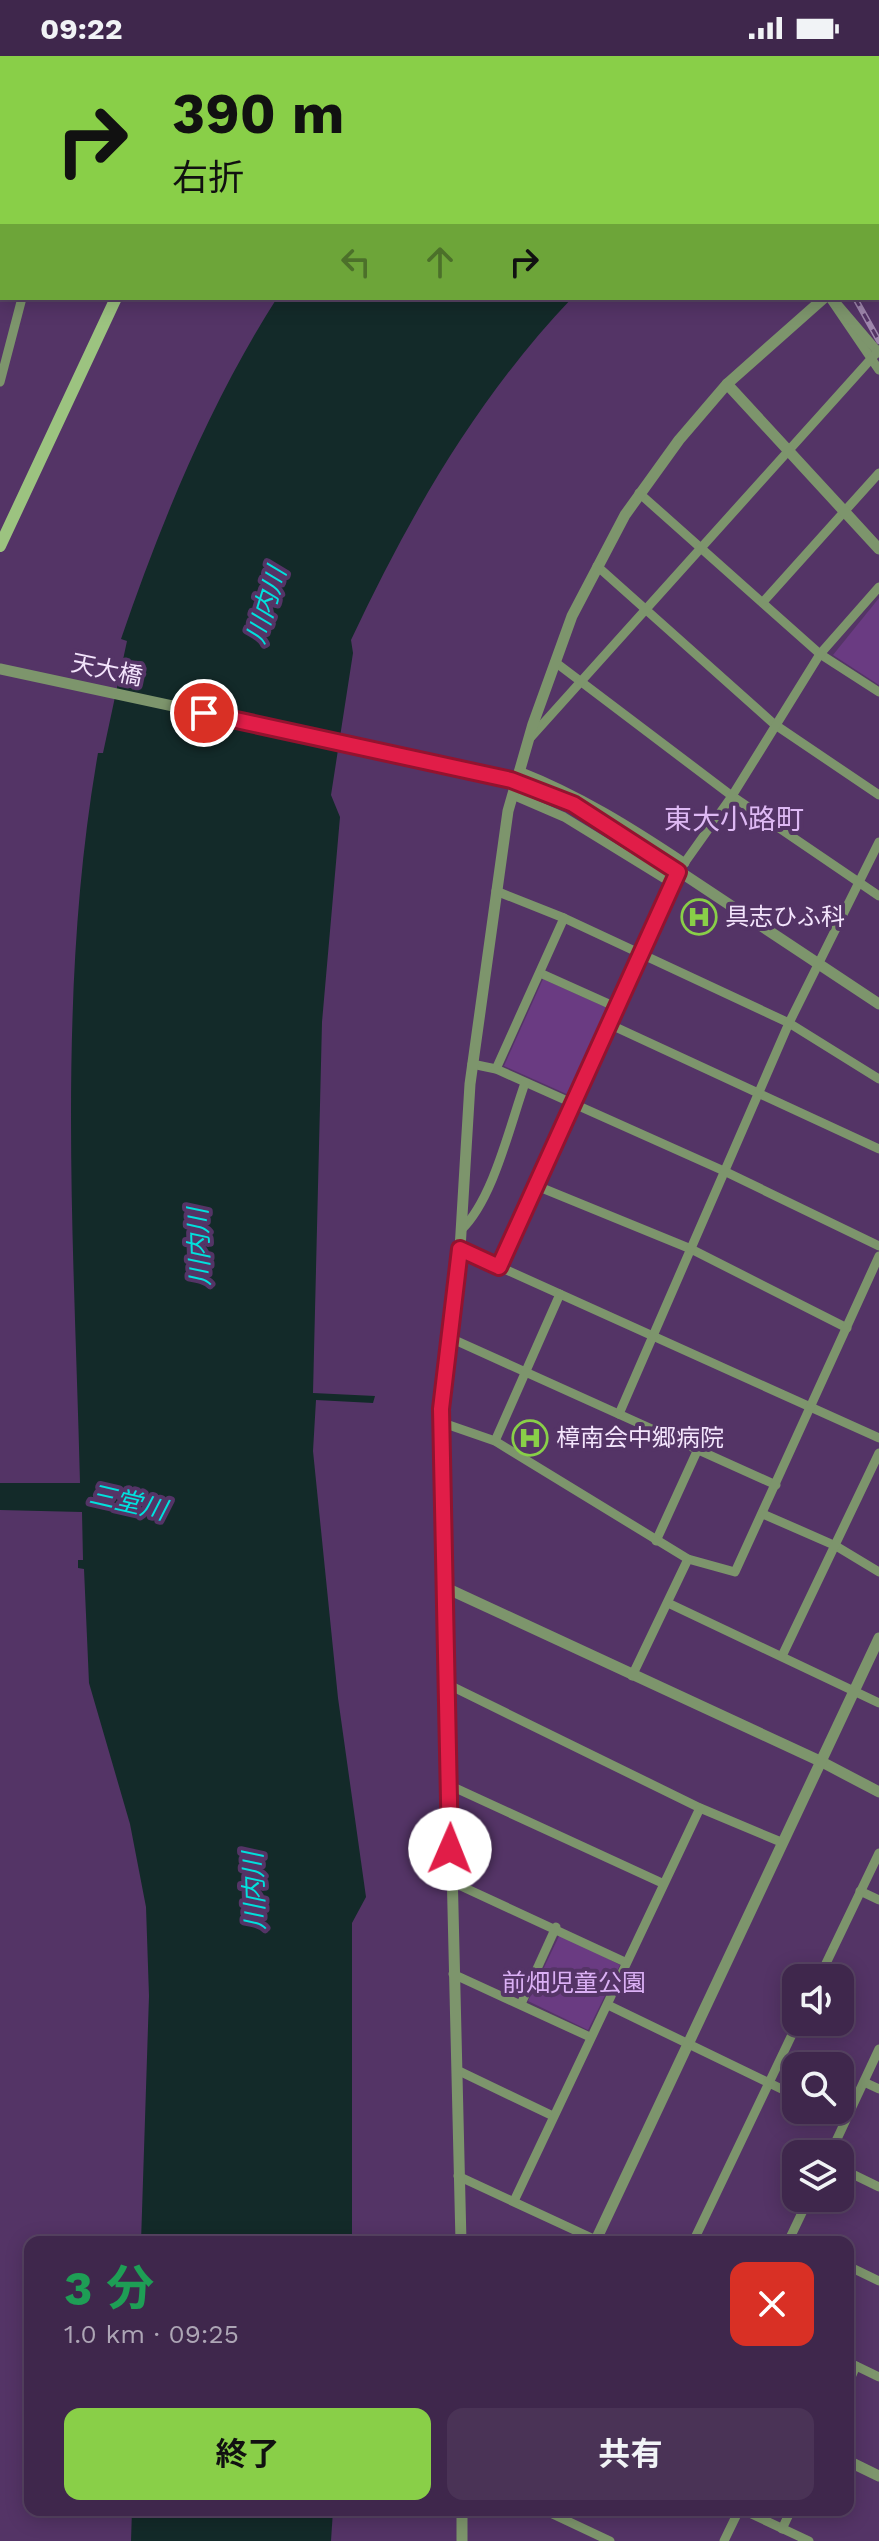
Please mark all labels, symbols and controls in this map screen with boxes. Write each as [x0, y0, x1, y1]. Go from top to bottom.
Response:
text: 09:22 [40, 11, 123, 46]
text: 390 m [172, 81, 344, 147]
icon: right [40, 88, 144, 192]
text: 右折 [172, 157, 244, 199]
icon: left [334, 240, 378, 284]
icon: ahead [418, 240, 462, 284]
icon: right [502, 240, 546, 284]
water label: 川内川 [240, 560, 293, 647]
street label: 天大橋 [69, 649, 145, 691]
pin [170, 679, 238, 747]
icon: arrive [182, 691, 226, 735]
district label: 東大小路町 [664, 803, 804, 836]
hospital icon: 具志ひふ科 [680, 898, 718, 936]
place label: 具志ひふ科 [725, 903, 845, 931]
water label: 川内川 [183, 1205, 215, 1287]
hospital icon: 樟南会中郷病院 [511, 1419, 549, 1457]
place label: 樟南会中郷病院 [556, 1424, 724, 1452]
water label: 三堂川 [87, 1479, 172, 1526]
position arrow [408, 1807, 492, 1891]
water label: 川内川 [238, 1849, 270, 1931]
map controls [782, 1964, 854, 2212]
button: sound [782, 1964, 854, 2036]
park label: 前畑児童公園 [502, 1969, 646, 1997]
button: search [782, 2052, 854, 2124]
button: layers [782, 2140, 854, 2212]
text: 3 分 [64, 2260, 154, 2317]
button: close [730, 2262, 814, 2346]
text: 1.0 km · 09:25 [64, 2319, 239, 2349]
button: 終了 [64, 2408, 431, 2500]
button: 共有 [447, 2408, 814, 2500]

